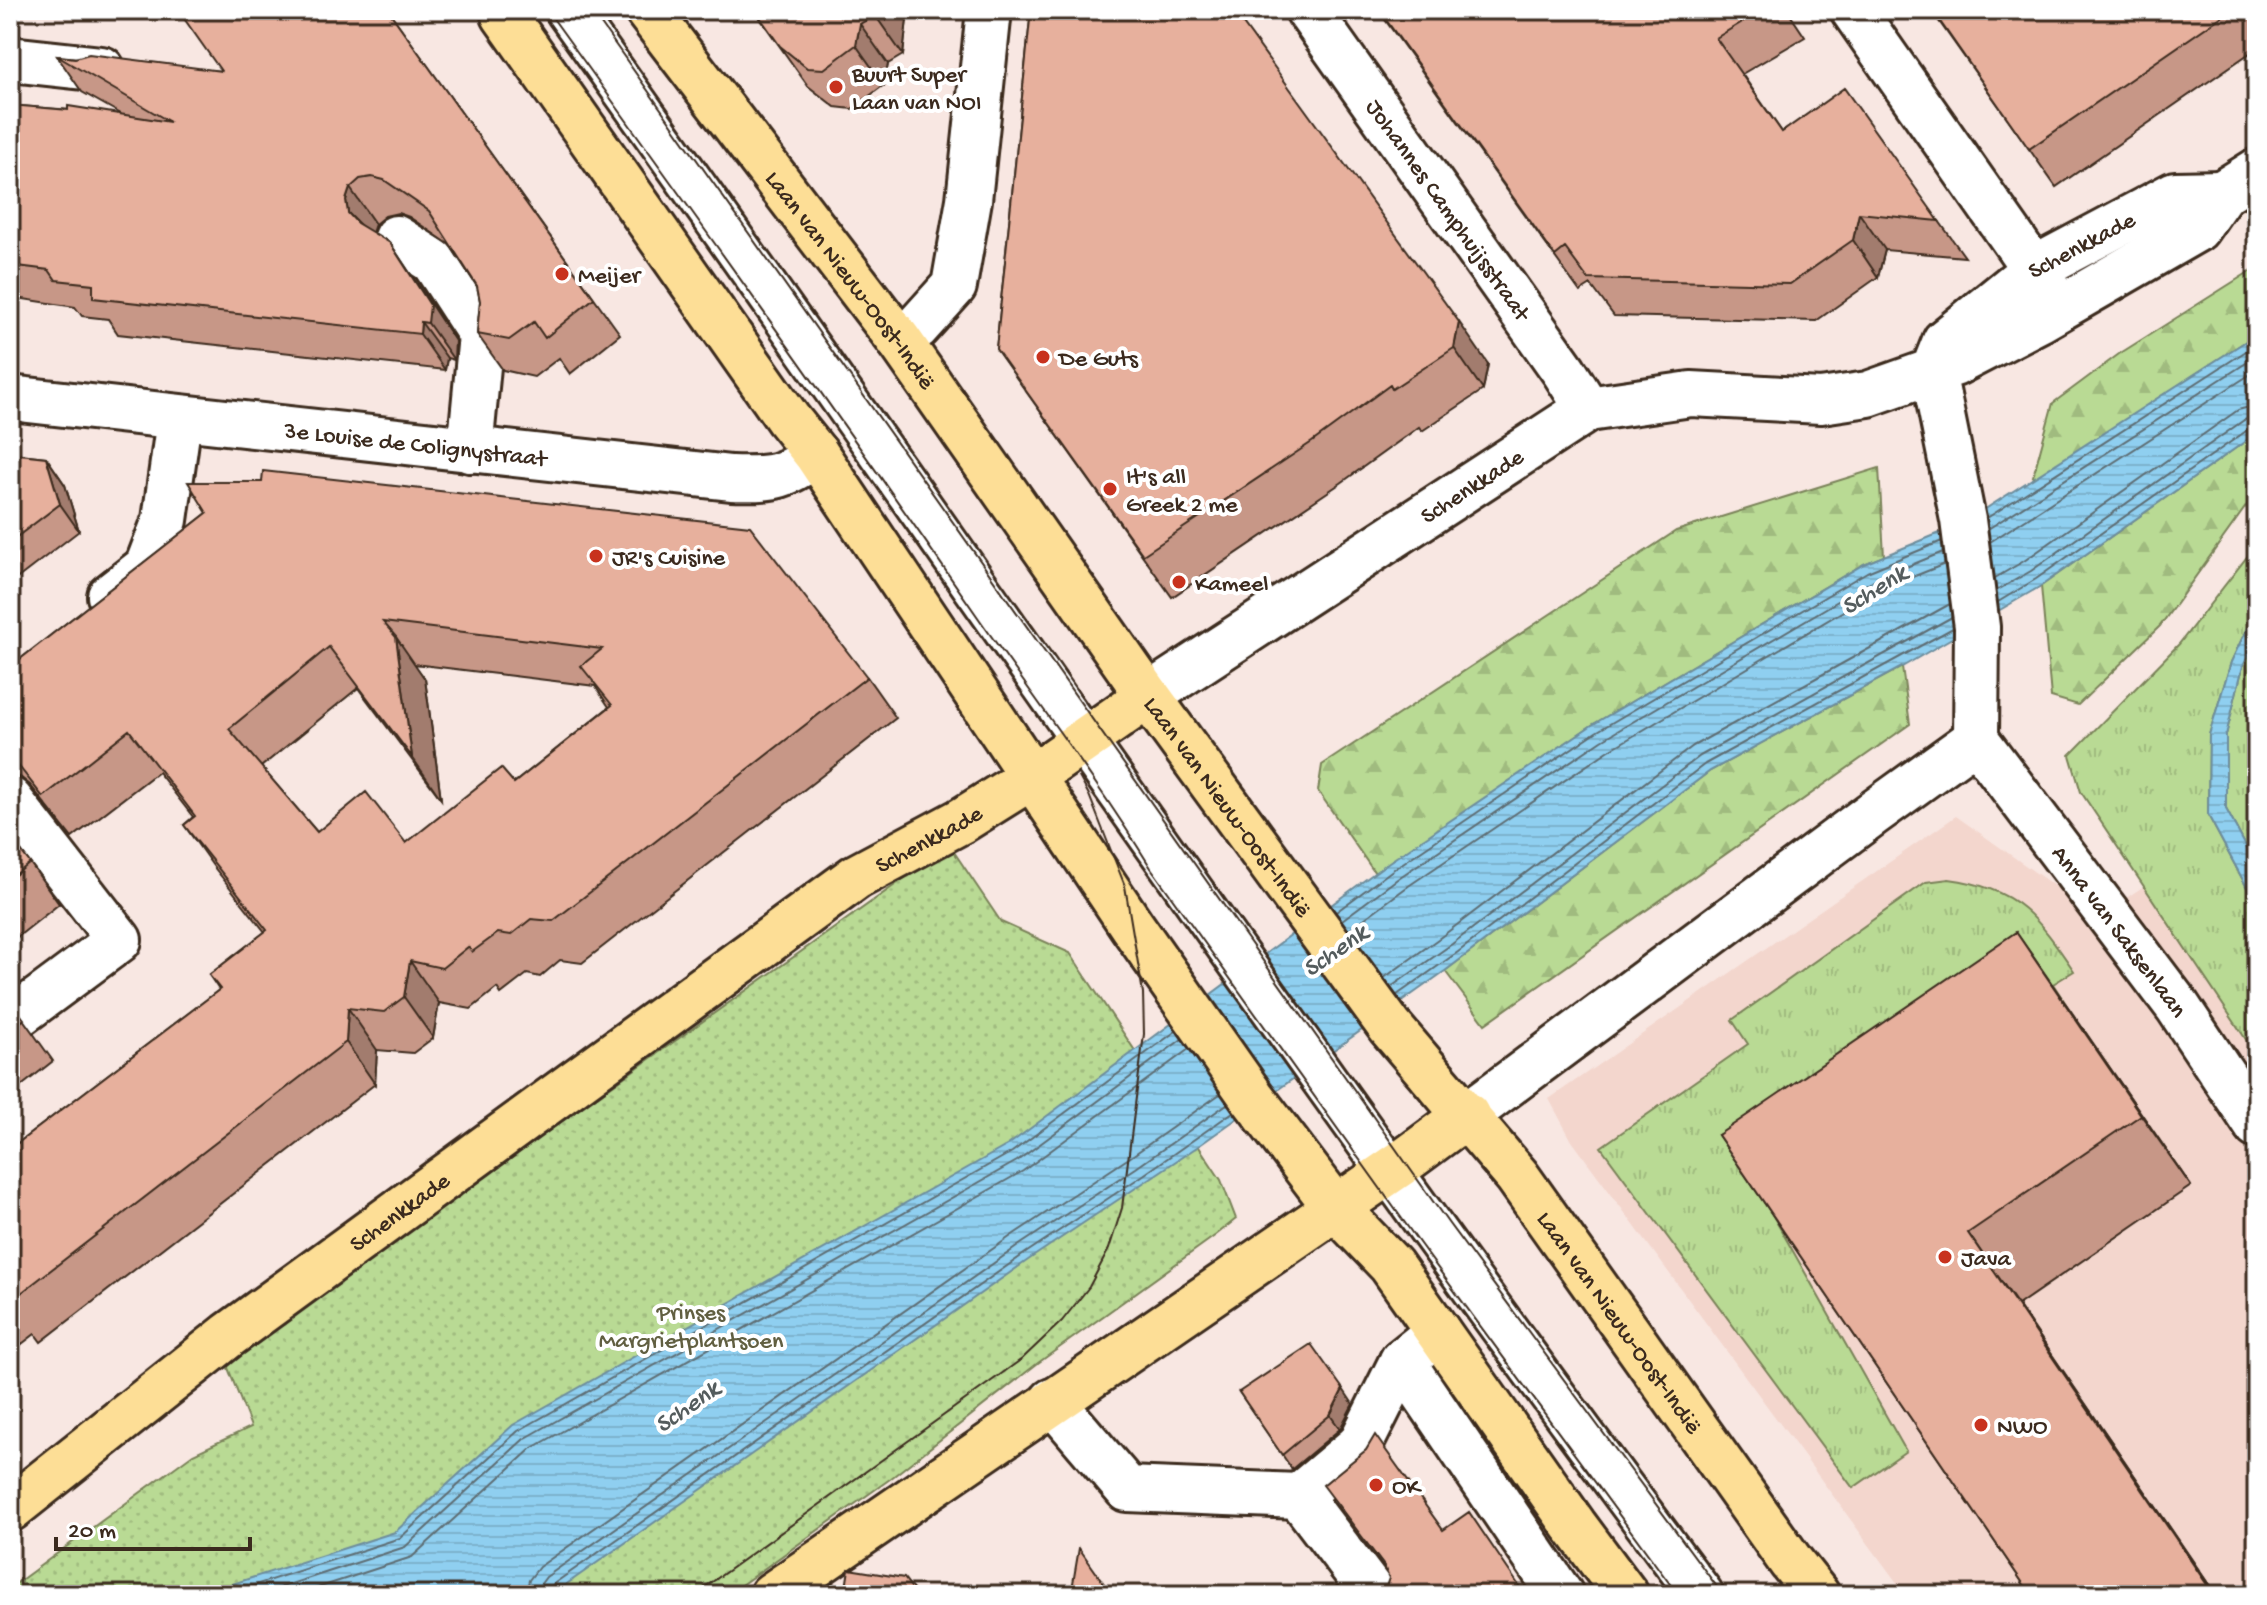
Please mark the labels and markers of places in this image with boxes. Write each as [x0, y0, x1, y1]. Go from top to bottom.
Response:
place label: Buurt Super Laan van NOI [851, 62, 981, 119]
marker: Buurt Super Laan van NOI [827, 78, 845, 96]
place label: Meijer [578, 263, 643, 292]
marker: Meijer [553, 265, 571, 283]
place label: De Guts [1057, 346, 1139, 375]
marker: De Guts [1034, 348, 1052, 366]
place label: It's all Greek 2 me [1126, 464, 1238, 521]
marker: It's all Greek 2 me [1101, 480, 1119, 498]
place label: JR's Cuisine [612, 545, 726, 574]
marker: JR's Cuisine [587, 547, 605, 565]
place label: Kameel [1195, 571, 1269, 600]
marker: Kameel [1170, 573, 1188, 591]
place label: Java [1961, 1246, 2012, 1275]
marker: Java [1936, 1248, 1954, 1266]
place label: NWO [1997, 1414, 2048, 1443]
marker: NWO [1972, 1416, 1990, 1434]
place label: OK [1392, 1474, 1422, 1503]
marker: OK [1367, 1476, 1385, 1494]

